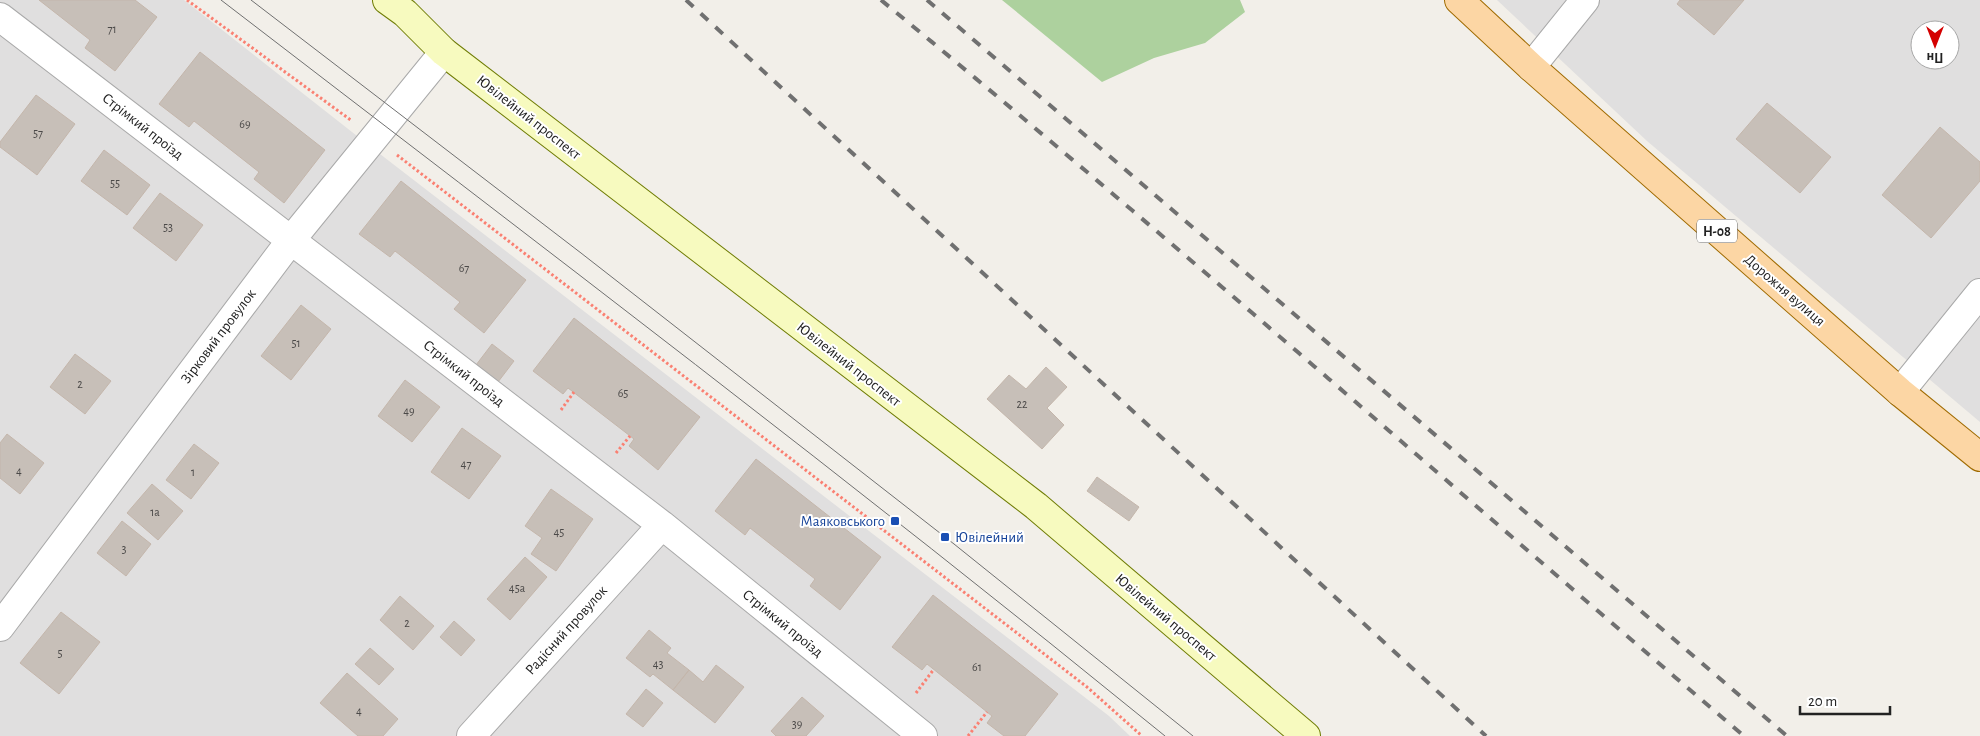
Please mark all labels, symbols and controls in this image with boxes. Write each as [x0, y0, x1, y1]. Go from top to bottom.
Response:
north arrow [1910, 20, 1960, 70]
house number: 71 [107, 23, 117, 35]
text: Пн [1926, 50, 1944, 64]
street label: Ювілейний проспект [474, 72, 584, 163]
street label: Стрімкий проїзд [99, 90, 186, 163]
house number: 69 [239, 118, 251, 130]
house number: 57 [33, 127, 43, 139]
house number: 55 [110, 177, 120, 189]
road number: Н-08 [1697, 220, 1737, 242]
house number: 53 [163, 221, 173, 233]
street label: Дорожня вулиця [1742, 251, 1828, 329]
house number: 67 [459, 262, 469, 274]
street label: Зірковий провулок [178, 286, 259, 386]
street label: Ювілейний проспект [794, 319, 904, 410]
house number: 51 [291, 337, 301, 349]
street label: Стрімкий проїзд [420, 337, 507, 410]
house number: 2 [77, 378, 83, 390]
house number: 65 [618, 387, 628, 399]
house number: 22 [1017, 398, 1028, 410]
house number: 49 [403, 405, 415, 417]
house number: 47 [461, 458, 471, 470]
house number: 4 [16, 465, 22, 477]
house number: 1 [191, 466, 195, 478]
house number: 1а [150, 506, 160, 518]
place label: Маяковського [801, 514, 885, 529]
marker: Маяковського [889, 515, 901, 527]
house number: 45 [554, 526, 564, 538]
place label: Ювілейний [955, 530, 1024, 545]
marker: Ювілейний [939, 531, 951, 543]
house number: 3 [122, 543, 127, 555]
street label: Ювілейний проспект [1112, 571, 1220, 664]
house number: 45а [509, 582, 526, 594]
street label: Радісний провулок [523, 583, 610, 678]
street label: Стрімкий проїзд [740, 587, 826, 660]
house number: 2 [404, 617, 410, 629]
house number: 5 [57, 647, 63, 659]
house number: 43 [653, 658, 663, 670]
house number: 61 [972, 661, 982, 673]
scale bar [1800, 684, 1890, 716]
text: 20 m [1808, 694, 1837, 709]
house number: 4 [356, 705, 362, 717]
house number: 39 [792, 718, 803, 730]

